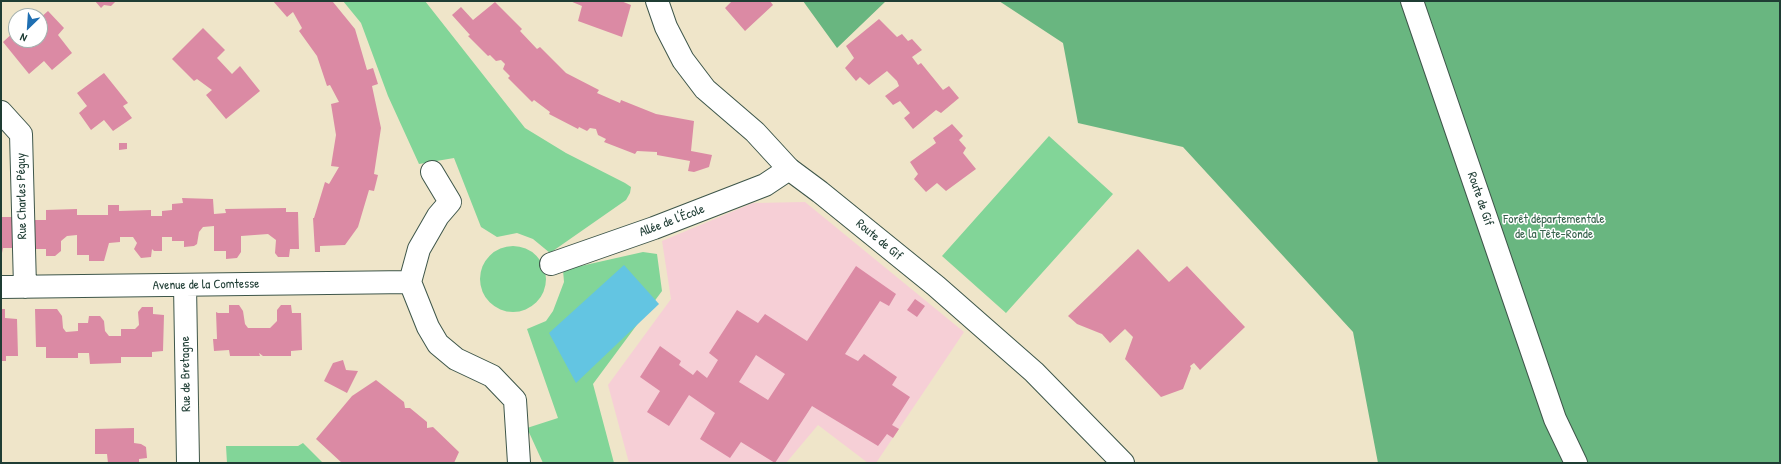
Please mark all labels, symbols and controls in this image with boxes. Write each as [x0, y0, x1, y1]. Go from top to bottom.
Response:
north arrow [8, 8, 48, 48]
text: N [18, 30, 29, 46]
street label: Rue Charles Péguy [13, 153, 31, 239]
street label: Route de Gif [1464, 170, 1496, 228]
street label: Allée de l'École [637, 201, 707, 241]
park label: Forêt départementale de la Tête-Ronde [1503, 212, 1605, 243]
street label: Route de Gif [853, 216, 905, 264]
street label: Avenue de la Comtesse [152, 276, 260, 294]
street label: Rue de Bretagne [178, 336, 194, 412]

